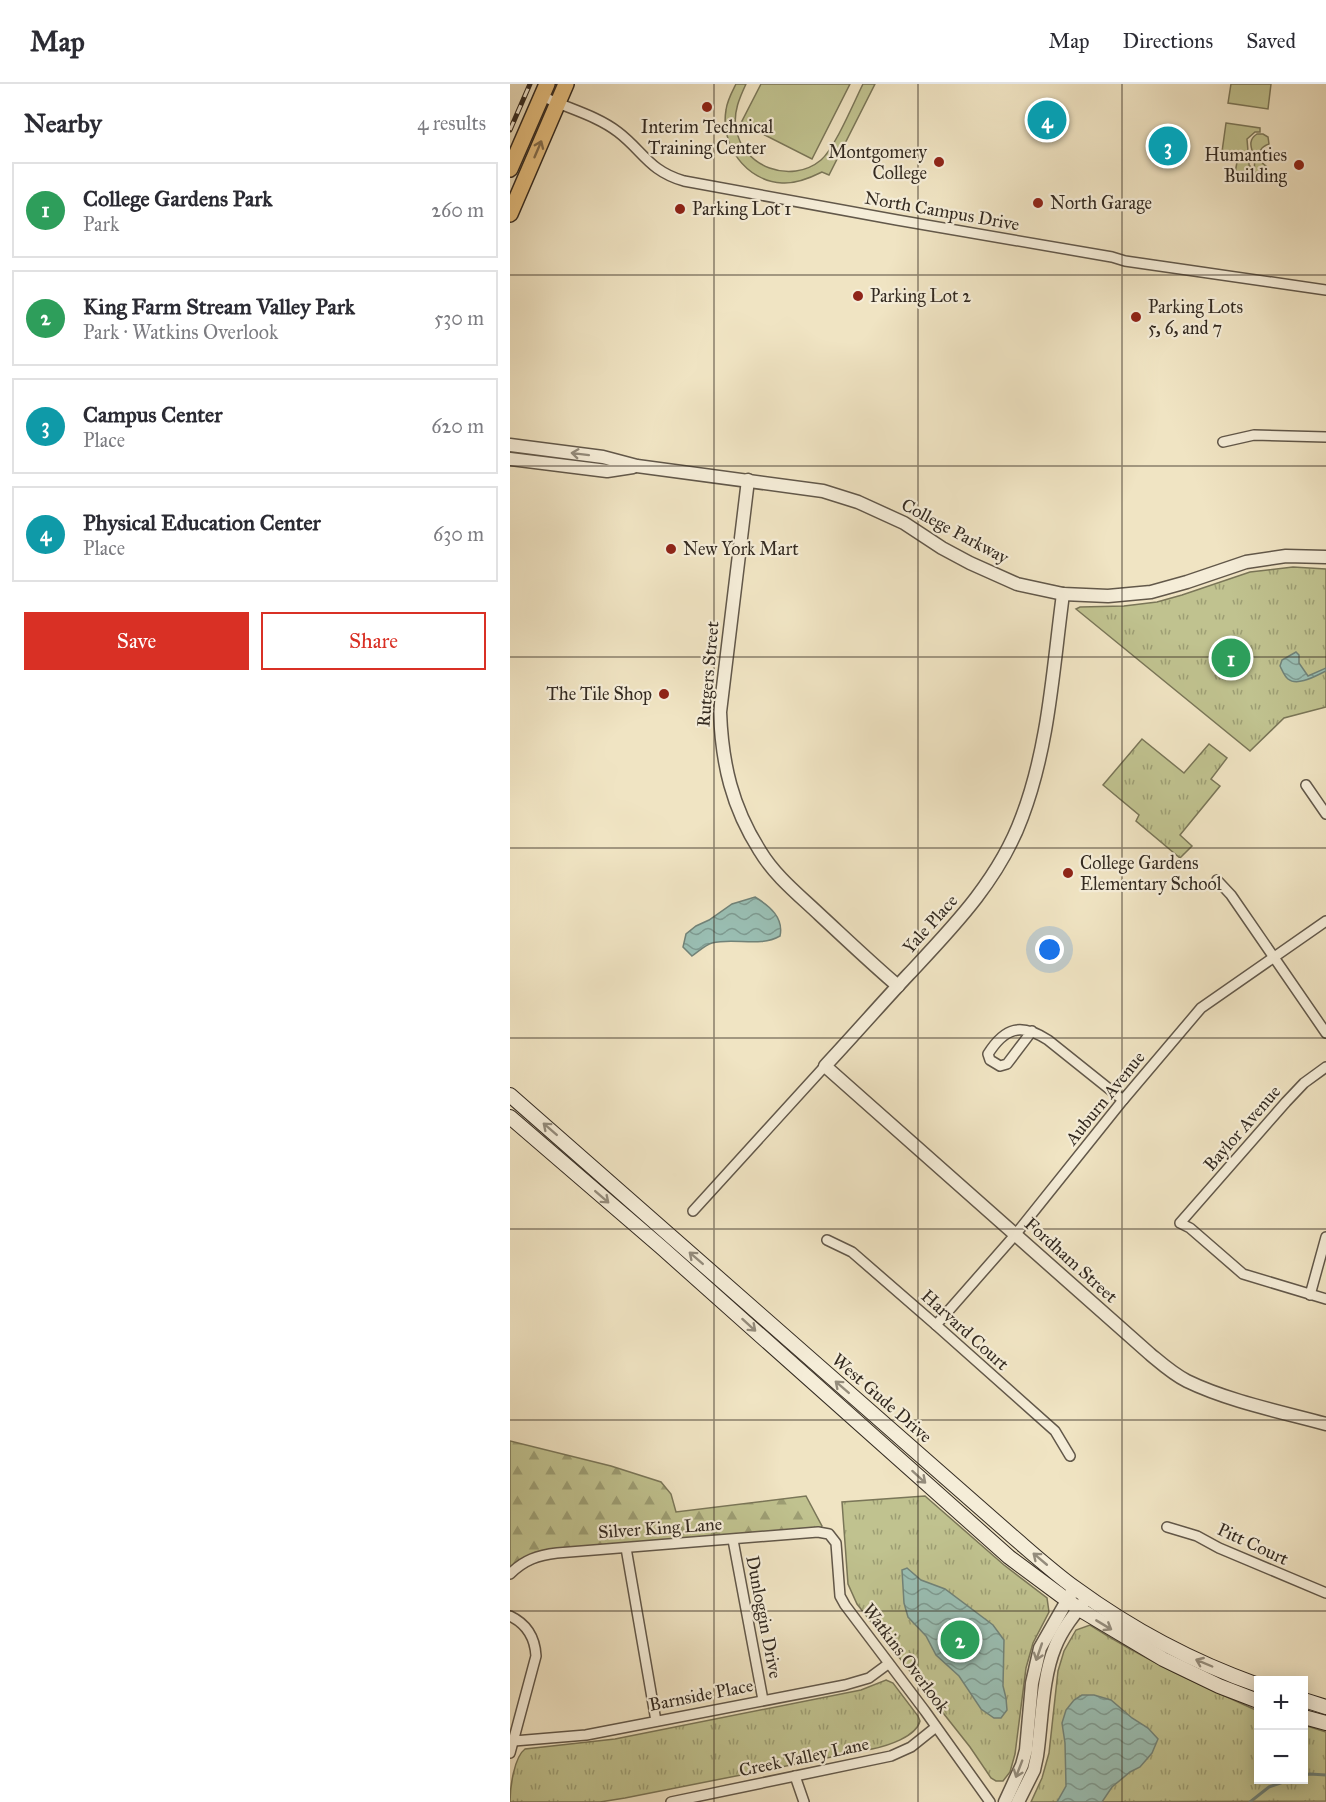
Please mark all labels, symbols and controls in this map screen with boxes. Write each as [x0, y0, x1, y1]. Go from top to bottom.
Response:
text: Map [30, 24, 85, 59]
text: Map [1049, 28, 1090, 54]
text: Directions [1123, 28, 1213, 54]
text: Saved [1246, 28, 1296, 54]
pin: 4 [1028, 98, 1066, 142]
marker: Interim Technical Training Center [700, 100, 714, 114]
text: Nearby [24, 107, 102, 139]
text: 4 results [417, 111, 486, 135]
place label: Interim Technical Training Center [641, 116, 773, 160]
pin: 3 [1148, 124, 1188, 168]
one-way arrow [533, 140, 544, 158]
place label: Montgomery College [828, 141, 928, 185]
place label: Humanties Building [1204, 144, 1288, 188]
marker: Montgomery College [932, 155, 946, 169]
marker: Humanties Building [1292, 158, 1306, 172]
text: College Gardens Park [83, 185, 272, 212]
street label: North Campus Drive [863, 187, 1021, 235]
place label: North Garage [1050, 192, 1152, 215]
marker: North Garage [1031, 196, 1045, 210]
text: 1 [42, 198, 49, 222]
text: 260 m [431, 198, 484, 222]
place label: Parking Lot 1 [692, 198, 791, 221]
marker: Parking Lot 1 [673, 202, 687, 216]
text: Park [83, 212, 119, 236]
place label: Parking Lot 2 [870, 285, 971, 308]
marker: Parking Lot 2 [851, 289, 865, 303]
text: King Farm Stream Valley Park [83, 293, 355, 320]
place label: Parking Lots 5, 6, and 7 [1148, 296, 1243, 339]
text: 2 [41, 306, 50, 330]
text: 530 m [434, 306, 484, 330]
marker: Parking Lots 5, 6, and 7 [1129, 310, 1143, 324]
text: Park · Watkins Overlook [83, 320, 278, 344]
text: Campus Center [83, 401, 222, 428]
text: 3 [42, 414, 50, 438]
text: 620 m [431, 414, 484, 438]
text: Place [83, 428, 125, 452]
one-way arrow [570, 449, 590, 460]
street label: College Parkway [897, 493, 1013, 570]
text: Physical Education Center [83, 509, 321, 536]
text: 4 [40, 522, 51, 546]
text: 630 m [433, 522, 484, 546]
text: Place [83, 536, 125, 560]
place label: New York Mart [683, 538, 799, 560]
marker: New York Mart [664, 542, 678, 556]
button: Save [24, 612, 249, 670]
button: Share [261, 612, 486, 670]
street label: Rutgers Street [692, 619, 725, 728]
pin: 1 [1212, 636, 1250, 680]
place label: The Tile Shop [546, 683, 652, 705]
marker: The Tile Shop [657, 687, 671, 701]
place label: College Gardens Elementary School [1080, 852, 1222, 895]
marker: College Gardens Elementary School [1061, 866, 1075, 880]
street label: Yale Place [898, 890, 962, 958]
your location [1035, 935, 1064, 964]
street label: Auburn Avenue [1060, 1047, 1149, 1150]
street label: Baylor Avenue [1199, 1081, 1285, 1175]
one-way arrow [542, 1122, 557, 1136]
one-way arrow [594, 1190, 609, 1204]
street label: Fordham Street [1020, 1212, 1122, 1308]
one-way arrow [688, 1251, 703, 1265]
street label: Harvard Court [917, 1285, 1014, 1375]
one-way arrow [741, 1318, 756, 1332]
street label: West Gude Drive [827, 1349, 937, 1447]
one-way arrow [835, 1380, 850, 1394]
one-way arrow [911, 1470, 926, 1484]
street label: Silver King Lane [597, 1513, 723, 1544]
street label: Pitt Court [1214, 1518, 1293, 1570]
one-way arrow [1032, 1553, 1048, 1566]
street label: Dunloggin Drive [740, 1554, 787, 1680]
street label: Watkins Overlook [858, 1599, 955, 1718]
pin: 2 [940, 1618, 980, 1662]
one-way arrow [1095, 1619, 1112, 1631]
one-way arrow [1033, 1642, 1044, 1661]
one-way arrow [1196, 1657, 1214, 1668]
street label: Barnside Place [647, 1674, 755, 1716]
map controls [1254, 1676, 1308, 1784]
button: + [1254, 1676, 1308, 1730]
button: − [1254, 1730, 1308, 1784]
street label: Creek Valley Lane [737, 1732, 871, 1782]
one-way arrow [1013, 1760, 1024, 1778]

